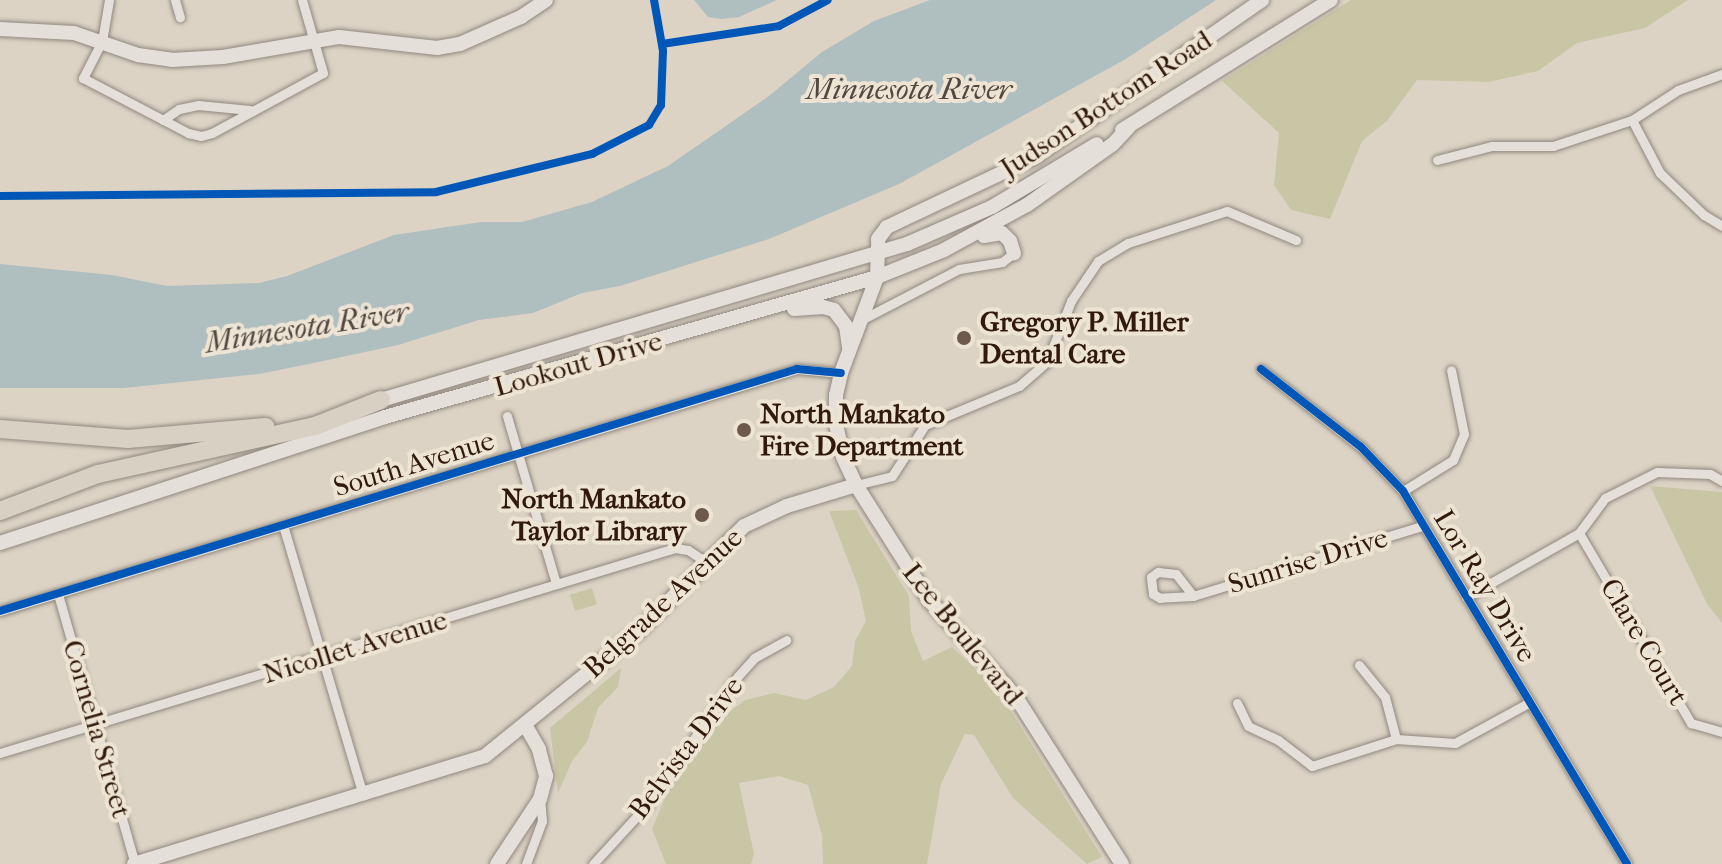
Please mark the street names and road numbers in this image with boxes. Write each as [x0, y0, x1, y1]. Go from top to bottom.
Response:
street label: Judson Bottom Road [994, 23, 1218, 185]
street label: Lookout Drive [490, 324, 666, 404]
street label: South Avenue [330, 424, 498, 504]
street label: Lor Ray Drive [1426, 504, 1544, 668]
street label: Belgrade Avenue [577, 521, 749, 685]
street label: Sunrise Drive [1224, 521, 1392, 601]
street label: Lee Boulevard [895, 556, 1031, 712]
street label: Clare Court [1593, 573, 1695, 711]
street label: Nicollet Avenue [259, 603, 451, 691]
street label: Cornelia Street [56, 636, 138, 822]
street label: Belvista Drive [622, 670, 750, 826]

